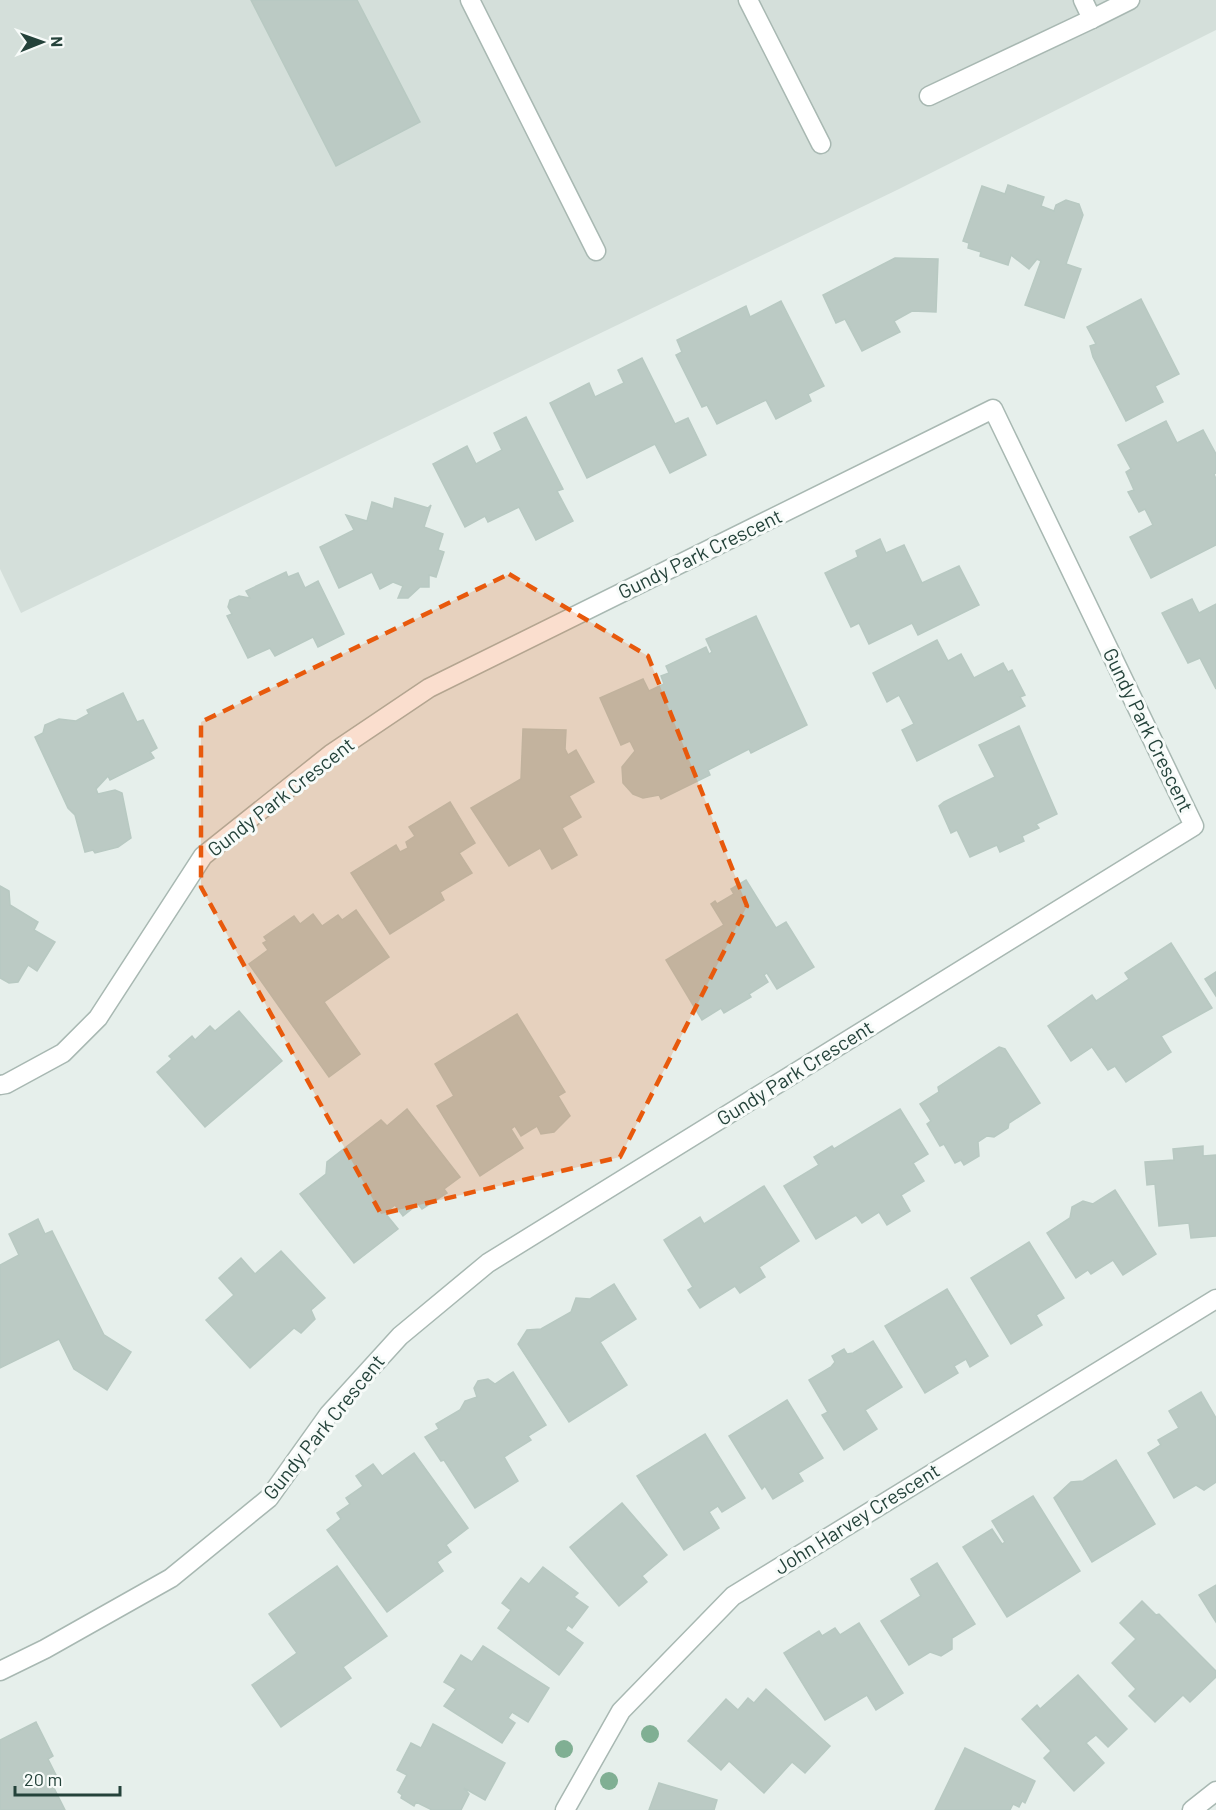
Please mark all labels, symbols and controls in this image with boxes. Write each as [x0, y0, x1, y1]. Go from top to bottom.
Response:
north arrow [12, 12, 72, 72]
text: N [48, 36, 67, 47]
street label: Gundy Park Crescent [614, 503, 786, 603]
street label: Gundy Park Crescent [1099, 644, 1199, 816]
street label: Gundy Park Crescent [202, 731, 359, 861]
street label: Gundy Park Crescent [712, 1014, 877, 1130]
street label: Gundy Park Crescent [257, 1349, 389, 1504]
street label: John Harvey Crescent [769, 1458, 944, 1579]
scale bar [15, 1759, 120, 1797]
text: 20 m [24, 1768, 62, 1790]

